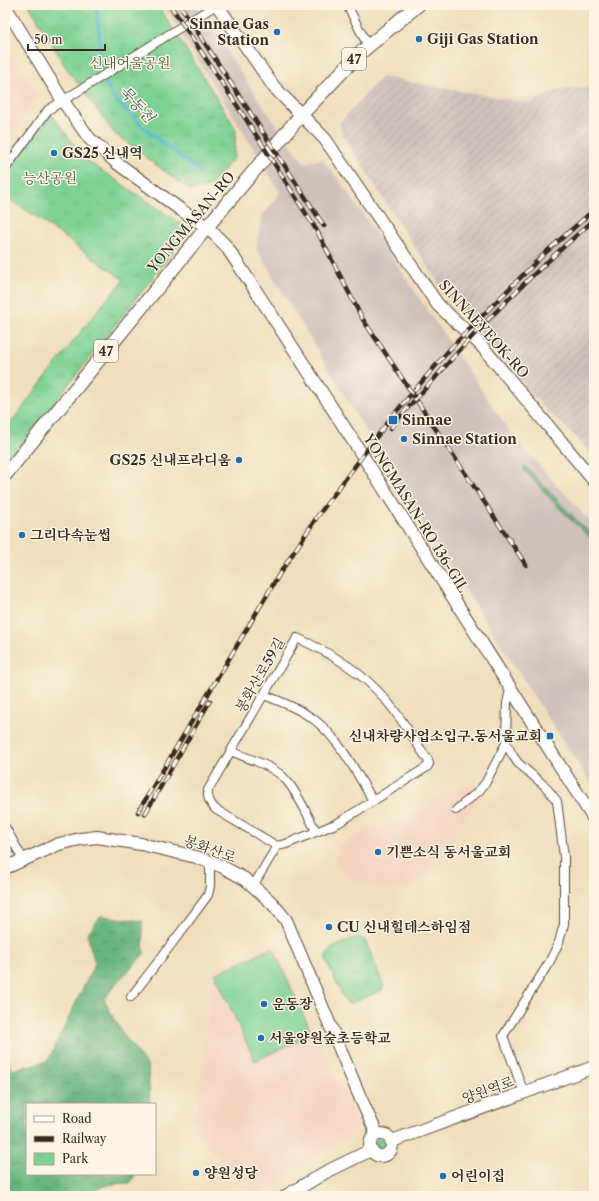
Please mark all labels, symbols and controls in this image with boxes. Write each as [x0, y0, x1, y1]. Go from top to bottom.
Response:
place label: Sinnae Gas Station [189, 15, 269, 49]
scale bar [28, 26, 105, 52]
marker: Sinnae Gas Station [272, 27, 282, 37]
place label: Giji Gas Station [427, 30, 539, 48]
text: 50 m [34, 32, 63, 47]
marker: Giji Gas Station [414, 34, 424, 44]
road number: 47 [342, 48, 366, 70]
park label: 신내어울공원 [89, 54, 171, 72]
water label: 묵동천 [115, 82, 160, 127]
place label: GS25 신내역 [62, 144, 143, 162]
marker: GS25 신내역 [49, 148, 59, 158]
street label: YONGMASAN-RO [143, 168, 238, 277]
park label: 능산공원 [23, 169, 77, 187]
street label: SINNAEYEOK-RO [435, 276, 533, 382]
road number: 47 [94, 340, 118, 362]
place label: Sinnae [402, 411, 452, 429]
marker: Sinnae [387, 414, 399, 426]
street label: YONGMASAN-RO 136-GIL [359, 429, 472, 596]
place label: Sinnae Station [412, 430, 517, 448]
marker: Sinnae Station [399, 434, 409, 444]
place label: GS25 신내프라디움 [110, 451, 231, 469]
marker: GS25 신내프라디움 [234, 455, 244, 465]
place label: 그리다속눈썹 [30, 526, 111, 544]
marker: 그리다속눈썹 [17, 530, 27, 540]
street label: 봉화산로59길 [231, 634, 289, 716]
place label: 신내차량사업소입구.동서울교회 [349, 727, 542, 745]
marker: 신내차량사업소입구.동서울교회 [545, 731, 555, 741]
street label: 봉화산로 [181, 831, 239, 867]
place label: 기쁜소식 동서울교회 [386, 843, 511, 861]
marker: 기쁜소식 동서울교회 [373, 847, 383, 857]
place label: CU 신내힐데스하임점 [337, 918, 471, 936]
marker: CU 신내힐데스하임점 [324, 922, 334, 932]
place label: 운동장 [272, 995, 313, 1013]
marker: 운동장 [259, 999, 269, 1009]
place label: 서울양원숲초등학교 [269, 1029, 391, 1047]
marker: 서울양원숲초등학교 [256, 1033, 266, 1043]
street label: 양원역로 [459, 1072, 517, 1108]
legend [26, 1103, 156, 1175]
text: Road [62, 1111, 92, 1126]
text: Railway [62, 1131, 107, 1146]
text: Park [62, 1151, 89, 1166]
place label: 양원성당 [204, 1164, 259, 1182]
place label: 어린이집 [451, 1167, 505, 1185]
marker: 양원성당 [191, 1168, 201, 1178]
marker: 어린이집 [438, 1171, 448, 1181]

